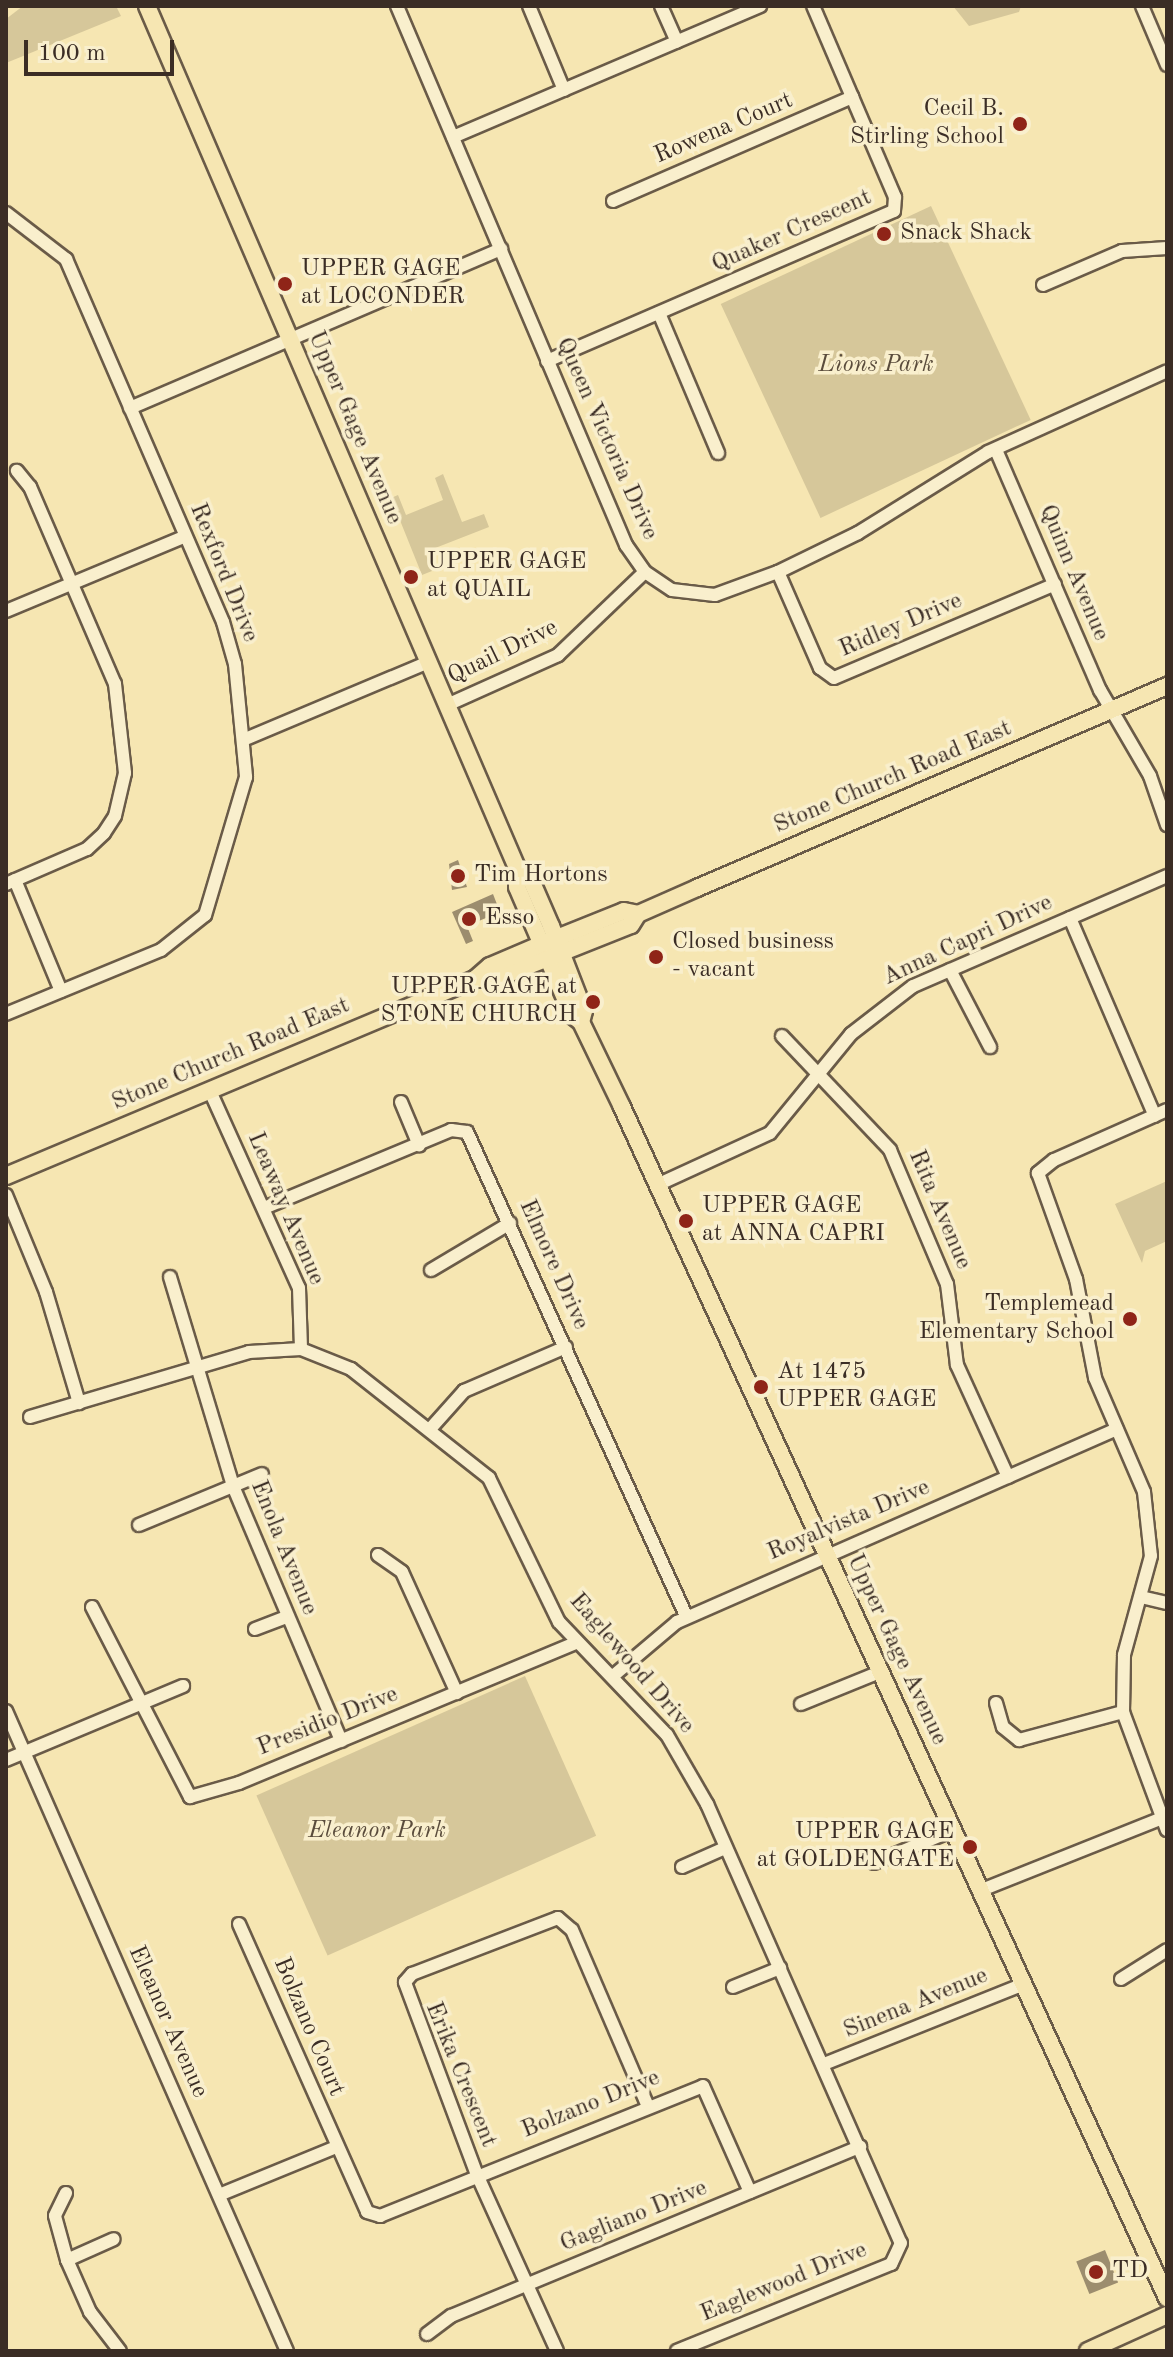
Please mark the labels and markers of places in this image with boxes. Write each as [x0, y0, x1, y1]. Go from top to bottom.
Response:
place label: Cecil B. Stirling School [850, 96, 1004, 152]
marker: Cecil B. Stirling School [1011, 115, 1029, 133]
place label: Snack Shack [900, 220, 1032, 248]
marker: Snack Shack [875, 225, 893, 243]
place label: UPPER GAGE at LOCONDER [301, 256, 465, 312]
marker: UPPER GAGE at LOCONDER [276, 275, 294, 293]
place label: UPPER GAGE at QUAIL [427, 549, 586, 605]
marker: UPPER GAGE at QUAIL [402, 568, 420, 586]
place label: Tim Hortons [474, 862, 608, 890]
marker: Tim Hortons [449, 867, 467, 885]
place label: Esso [485, 905, 534, 933]
marker: Esso [460, 910, 478, 928]
place label: Closed business - vacant [672, 929, 834, 985]
marker: Closed business - vacant [647, 948, 665, 966]
place label: UPPER GAGE at STONE CHURCH [381, 974, 577, 1030]
marker: UPPER GAGE at STONE CHURCH [584, 993, 602, 1011]
place label: UPPER GAGE at ANNA CAPRI [702, 1193, 885, 1249]
marker: UPPER GAGE at ANNA CAPRI [677, 1212, 695, 1230]
place label: Templemead Elementary School [919, 1291, 1114, 1347]
marker: Templemead Elementary School [1121, 1310, 1139, 1328]
place label: At 1475 UPPER GAGE [777, 1359, 936, 1415]
marker: At 1475 UPPER GAGE [752, 1378, 770, 1396]
place label: UPPER GAGE at GOLDENGATE [757, 1819, 954, 1875]
marker: UPPER GAGE at GOLDENGATE [961, 1838, 979, 1856]
place label: TD [1112, 2258, 1148, 2286]
marker: TD [1087, 2263, 1105, 2281]

